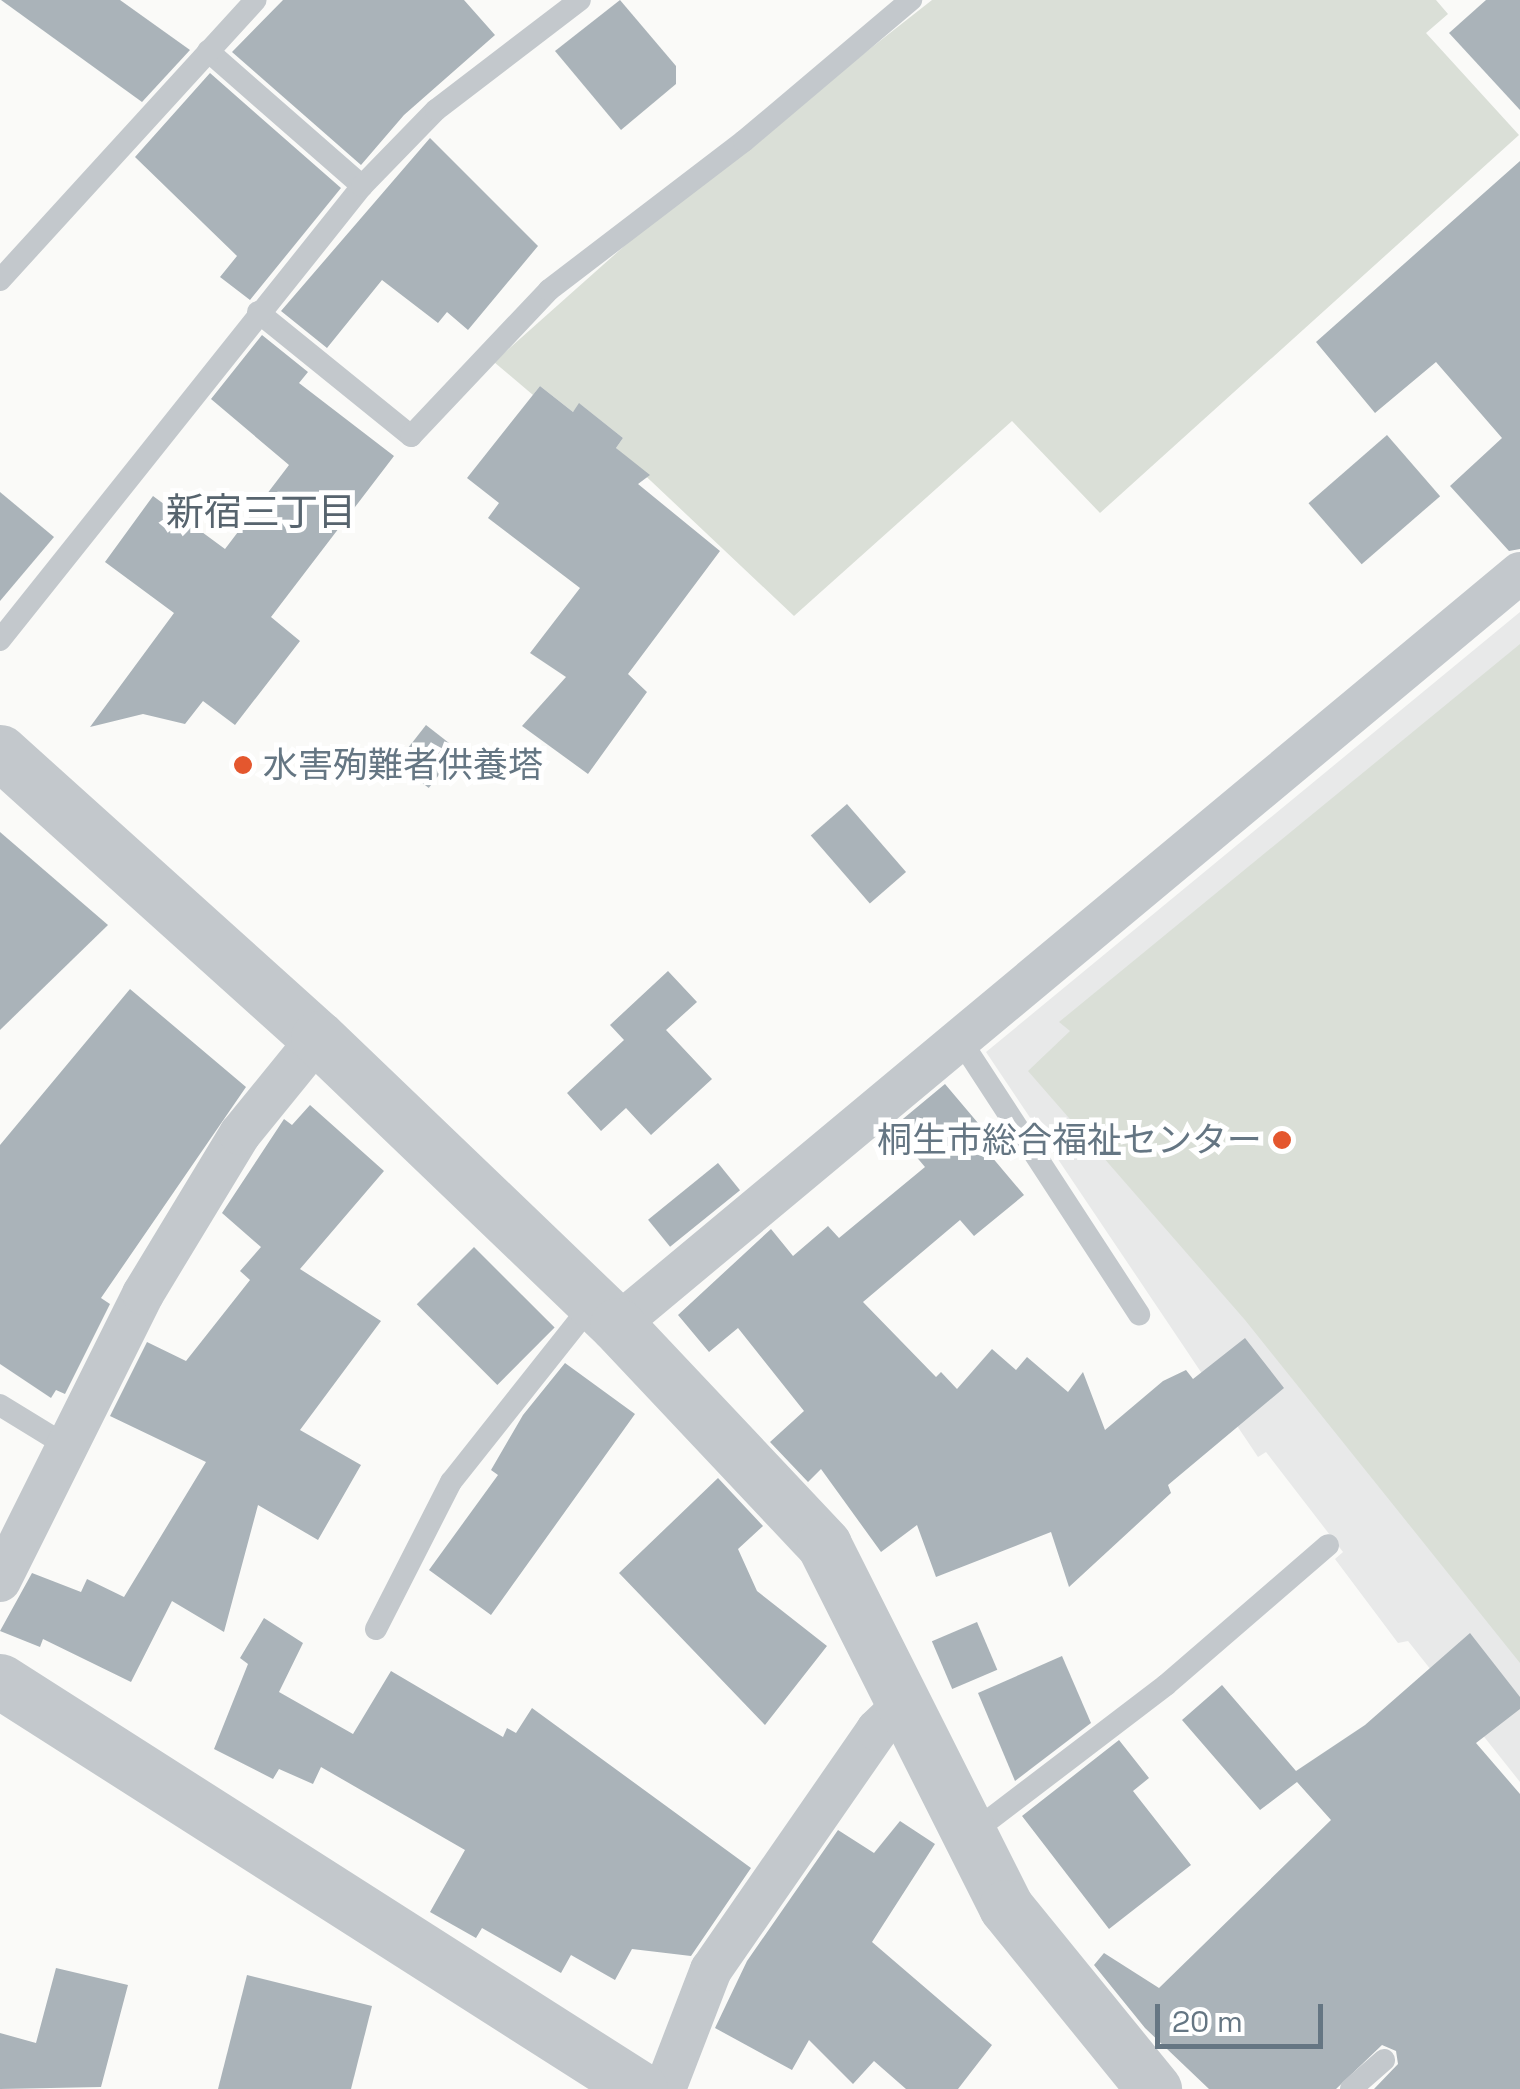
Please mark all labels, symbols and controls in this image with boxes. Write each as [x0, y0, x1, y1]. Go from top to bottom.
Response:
district label: 新宿三丁目 [166, 490, 356, 536]
place label: 水害殉難者供養塔 [263, 744, 543, 786]
marker: 水害殉難者供養塔 [232, 754, 254, 776]
place label: 桐生市総合福祉センター [877, 1119, 1262, 1161]
marker: 桐生市総合福祉センター [1271, 1129, 1293, 1151]
scale bar [1160, 1984, 1328, 2046]
text: 20 m [1172, 2002, 1243, 2041]

